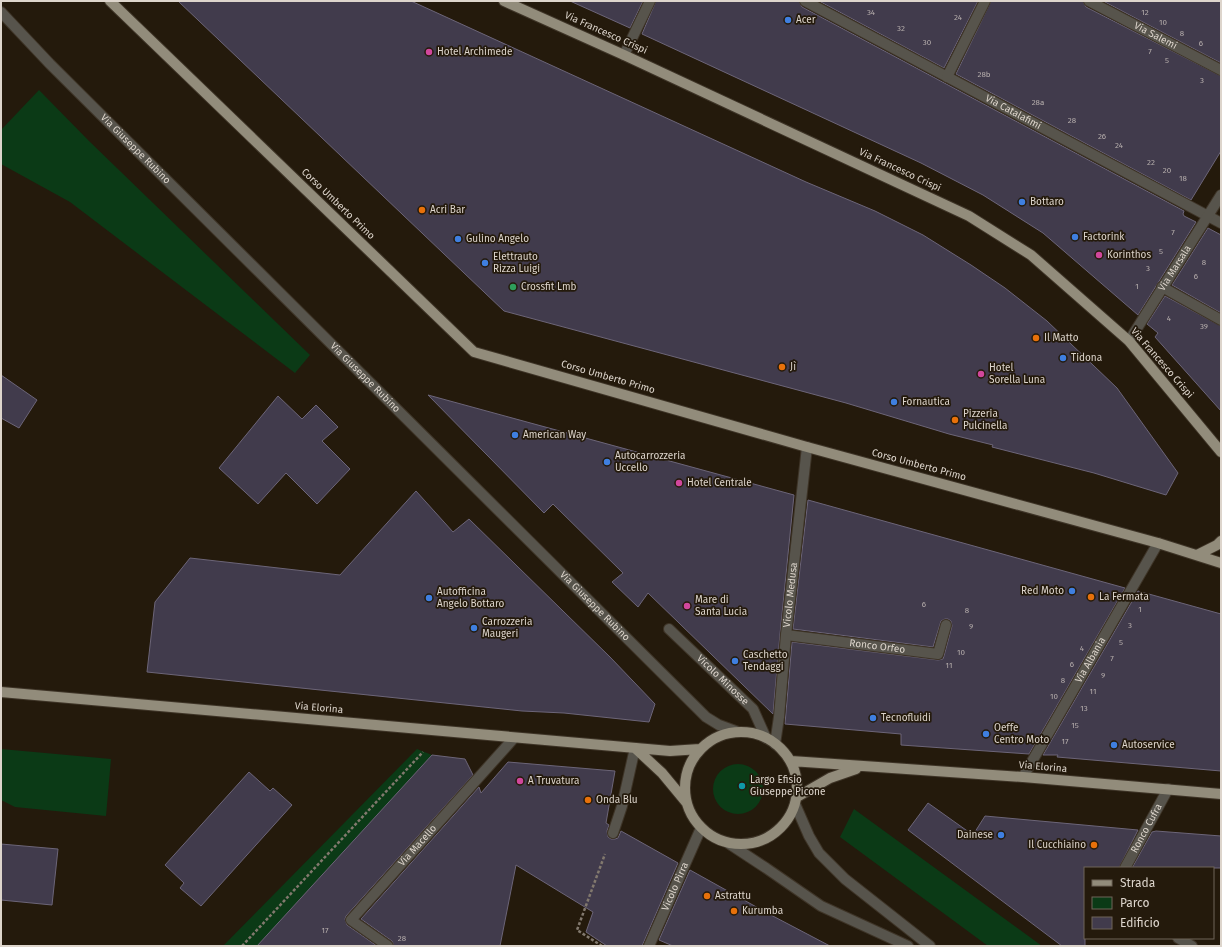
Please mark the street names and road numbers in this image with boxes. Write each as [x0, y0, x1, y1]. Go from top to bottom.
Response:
street label: Via Francesco Crispi [563, 9, 649, 57]
street label: Via Salemi [1132, 20, 1179, 52]
street label: Via Catalafimi [983, 92, 1043, 132]
street label: Via Giuseppe Rubino [98, 112, 173, 187]
street label: Via Francesco Crispi [857, 146, 943, 194]
street label: Corso Umberto Primo [299, 166, 377, 242]
street label: Via Marsala [1156, 243, 1194, 293]
street label: Via Francesco Crispi [1128, 325, 1196, 401]
street label: Via Giuseppe Rubino [328, 340, 403, 415]
street label: Corso Umberto Primo [560, 358, 657, 396]
street label: Corso Umberto Primo [871, 447, 968, 483]
street label: Vicolo Medusa [781, 562, 800, 628]
street label: Via Giuseppe Rubino [557, 569, 632, 644]
street label: Via Albania [1073, 635, 1108, 685]
street label: Ronco Orfeo [849, 637, 906, 656]
street label: Vicolo Minosse [694, 653, 751, 708]
street label: Via Elorina [294, 700, 344, 716]
street label: Via Elorina [1018, 759, 1068, 775]
street label: Ronco Cufra [1128, 802, 1165, 855]
street label: Via Macello [396, 822, 439, 869]
street label: Vicolo Pirra [659, 860, 691, 913]

